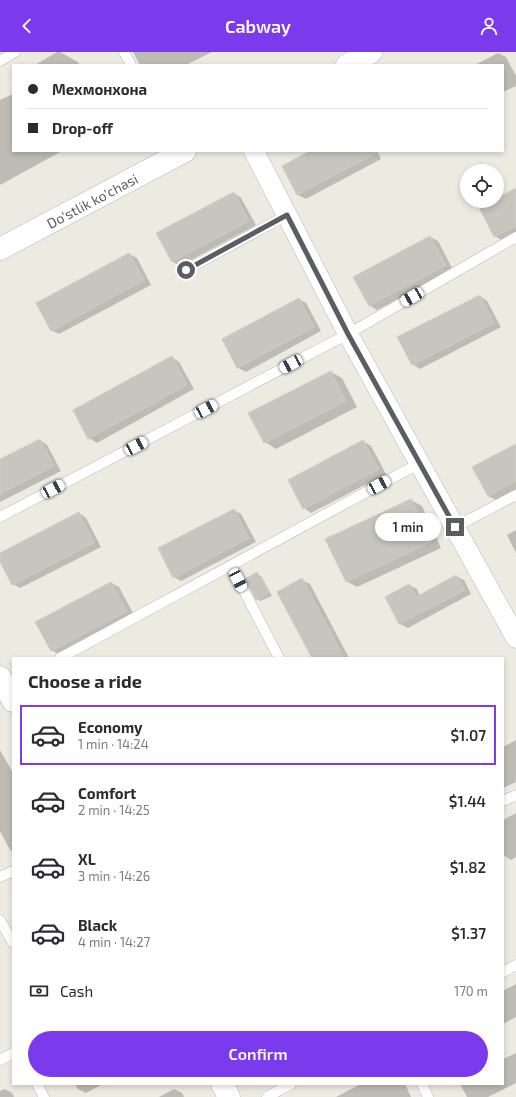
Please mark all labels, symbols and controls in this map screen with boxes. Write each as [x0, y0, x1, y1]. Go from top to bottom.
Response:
icon: back [16, 15, 38, 37]
text: Cabway [225, 15, 291, 37]
icon: person [478, 15, 500, 37]
text: Мехмонхона [52, 80, 147, 98]
text: Drop-off [52, 119, 113, 137]
map controls [460, 164, 504, 208]
button: locate [460, 164, 504, 208]
street label: Do'stlik ko'chasi [43, 169, 140, 231]
route start [177, 261, 195, 279]
car [399, 286, 425, 308]
car [278, 353, 304, 375]
car [193, 398, 219, 420]
car [123, 435, 149, 457]
car [366, 474, 392, 496]
car [40, 478, 66, 500]
callout: 1 min [375, 513, 441, 541]
route end [446, 518, 464, 536]
text: 1 min [393, 519, 423, 535]
car [227, 567, 249, 593]
text: Choose a ride [28, 670, 142, 692]
icon: car [30, 717, 66, 753]
text: Economy [78, 718, 143, 736]
text: $1.07 [450, 726, 486, 744]
text: 1 min · 14:24 [78, 736, 149, 752]
icon: car [30, 783, 66, 819]
text: Comfort [78, 784, 136, 802]
text: $1.44 [449, 792, 486, 810]
text: 2 min · 14:25 [78, 802, 150, 818]
icon: car [30, 849, 66, 885]
text: XL [78, 850, 96, 868]
text: $1.82 [450, 858, 486, 876]
text: 3 min · 14:26 [78, 868, 150, 884]
icon: car [30, 915, 66, 951]
text: Black [78, 916, 117, 934]
text: $1.37 [451, 924, 486, 942]
text: 4 min · 14:27 [78, 934, 150, 950]
icon: cash [28, 980, 50, 1002]
text: Cash [60, 982, 93, 1000]
text: 170 m [454, 983, 488, 999]
button: Confirm [28, 1031, 488, 1077]

